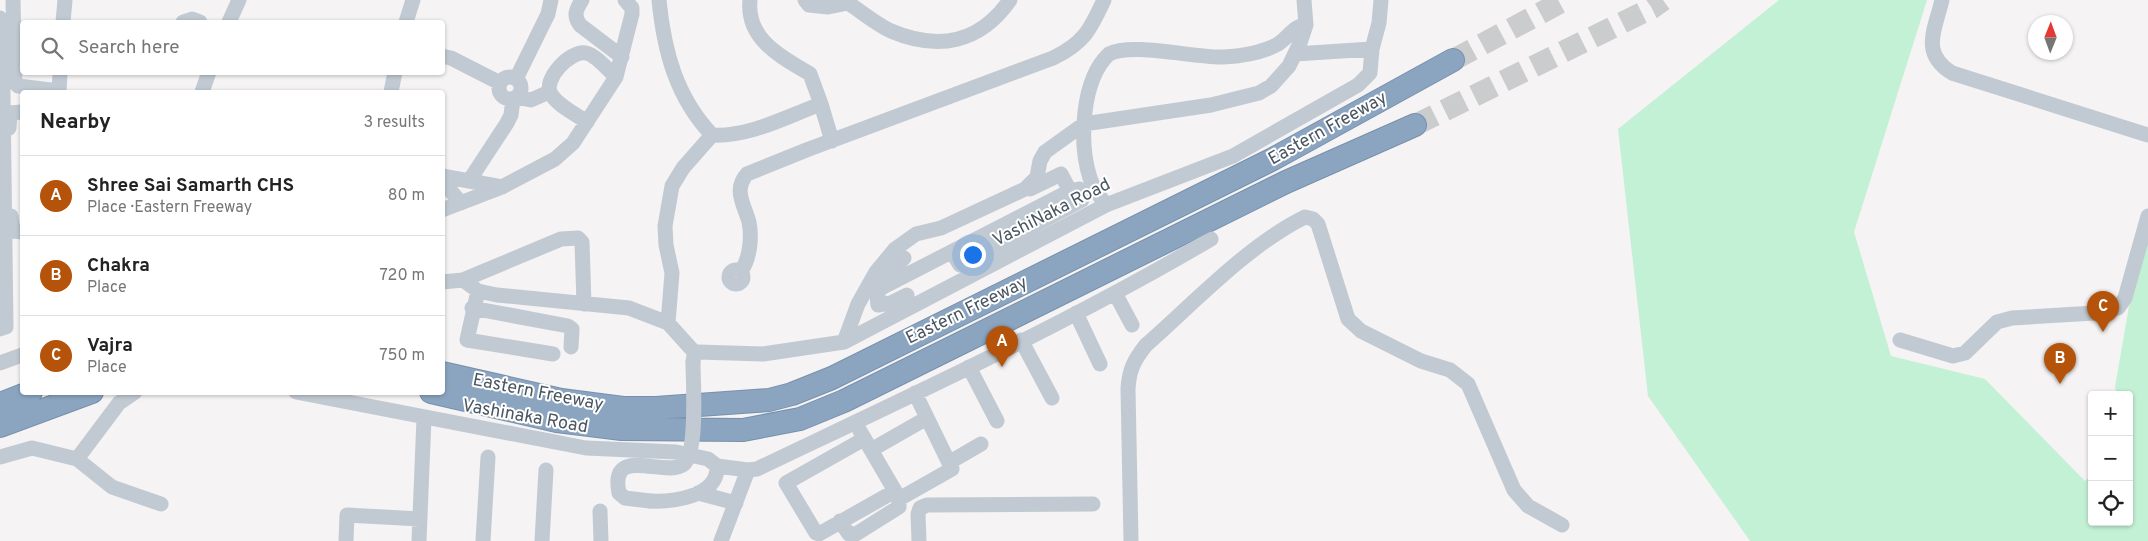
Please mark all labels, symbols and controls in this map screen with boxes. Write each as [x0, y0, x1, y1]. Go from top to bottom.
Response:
north arrow [2028, 15, 2073, 60]
search box [20, 20, 445, 75]
icon: search [38, 34, 66, 62]
text: Search here [78, 36, 180, 60]
street label: Eastern Freeway [1264, 87, 1392, 171]
text: Nearby [40, 109, 111, 136]
text: 3 results [363, 113, 425, 133]
street label: VashiNaka Road [989, 173, 1115, 253]
text: Shree Sai Samarth CHS [87, 174, 294, 198]
text: A [50, 186, 62, 206]
text: 80 m [388, 186, 425, 206]
text: Place · Eastern Freeway [87, 198, 252, 218]
your location [960, 242, 986, 268]
text: Chakra [87, 254, 150, 278]
text: B [50, 266, 62, 286]
text: 720 m [380, 266, 425, 286]
street label: Eastern Freeway [902, 272, 1032, 350]
text: Place [87, 278, 127, 298]
pin: C [2087, 291, 2119, 332]
pin: A [986, 326, 1018, 367]
text: Vajra [87, 334, 133, 358]
pin: B [2044, 343, 2076, 384]
text: C [51, 346, 61, 366]
text: 750 m [379, 346, 425, 366]
text: Place [87, 358, 127, 378]
street label: Eastern Freeway [471, 369, 605, 417]
map controls [2088, 391, 2133, 526]
button: + [2088, 391, 2133, 436]
street label: Vashinaka Road [460, 395, 590, 439]
button: − [2088, 436, 2133, 481]
button: locate [2088, 481, 2133, 526]

